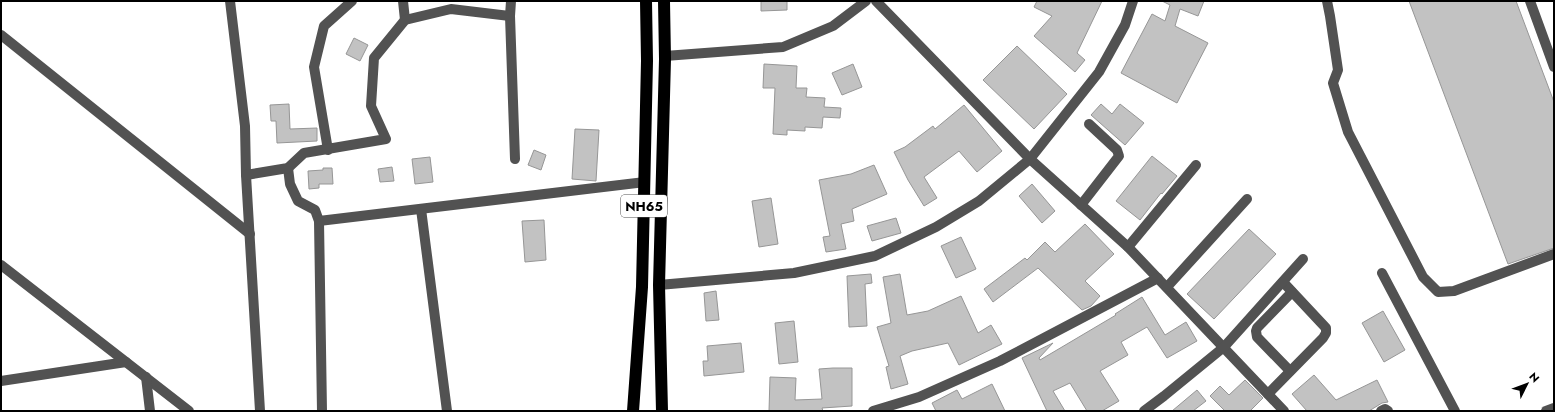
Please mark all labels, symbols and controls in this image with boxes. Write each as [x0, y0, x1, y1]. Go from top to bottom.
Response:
road number: NH65 [621, 195, 667, 217]
north arrow [1507, 364, 1547, 404]
text: N [1526, 369, 1543, 386]

